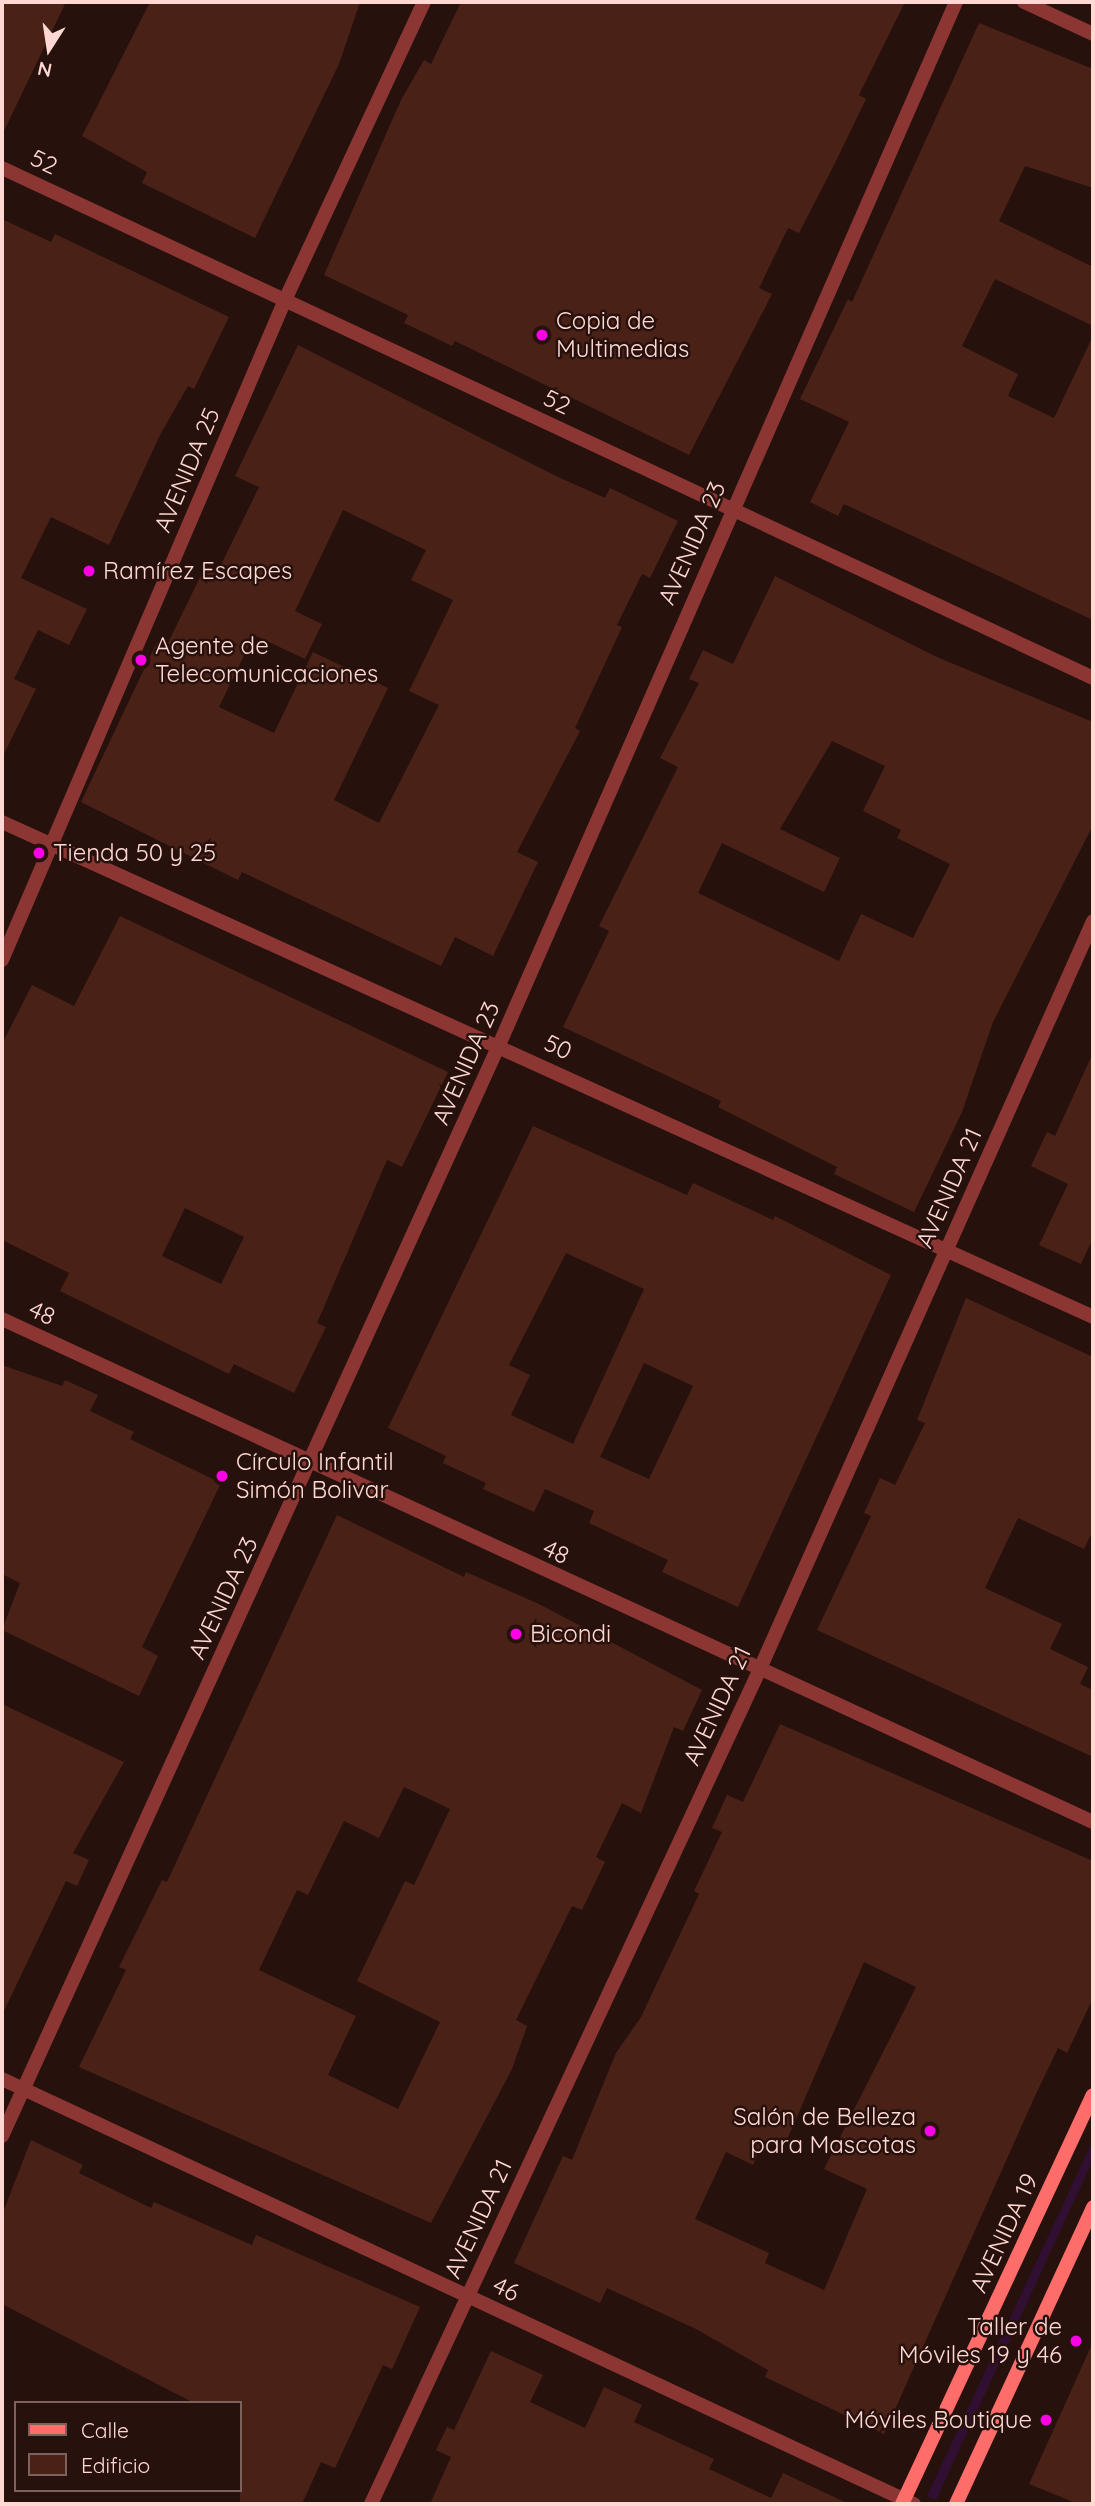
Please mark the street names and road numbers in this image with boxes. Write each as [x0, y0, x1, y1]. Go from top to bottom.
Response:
street label: 52 [26, 143, 62, 181]
street label: 52 [539, 383, 575, 421]
street label: AVENIDA 25 [148, 404, 226, 536]
street label: AVENIDA 23 [652, 477, 732, 609]
street label: AVENIDA 23 [426, 997, 506, 1129]
street label: 50 [540, 1028, 576, 1066]
street label: AVENIDA 21 [910, 1124, 988, 1252]
street label: 48 [24, 1295, 60, 1331]
street label: AVENIDA 23 [182, 1532, 264, 1664]
street label: 48 [538, 1534, 574, 1570]
street label: AVENIDA 21 [677, 1642, 757, 1770]
street label: AVENIDA 21 [438, 2155, 518, 2283]
street label: AVENIDA 19 [964, 2169, 1044, 2297]
street label: 46 [488, 2271, 524, 2307]

